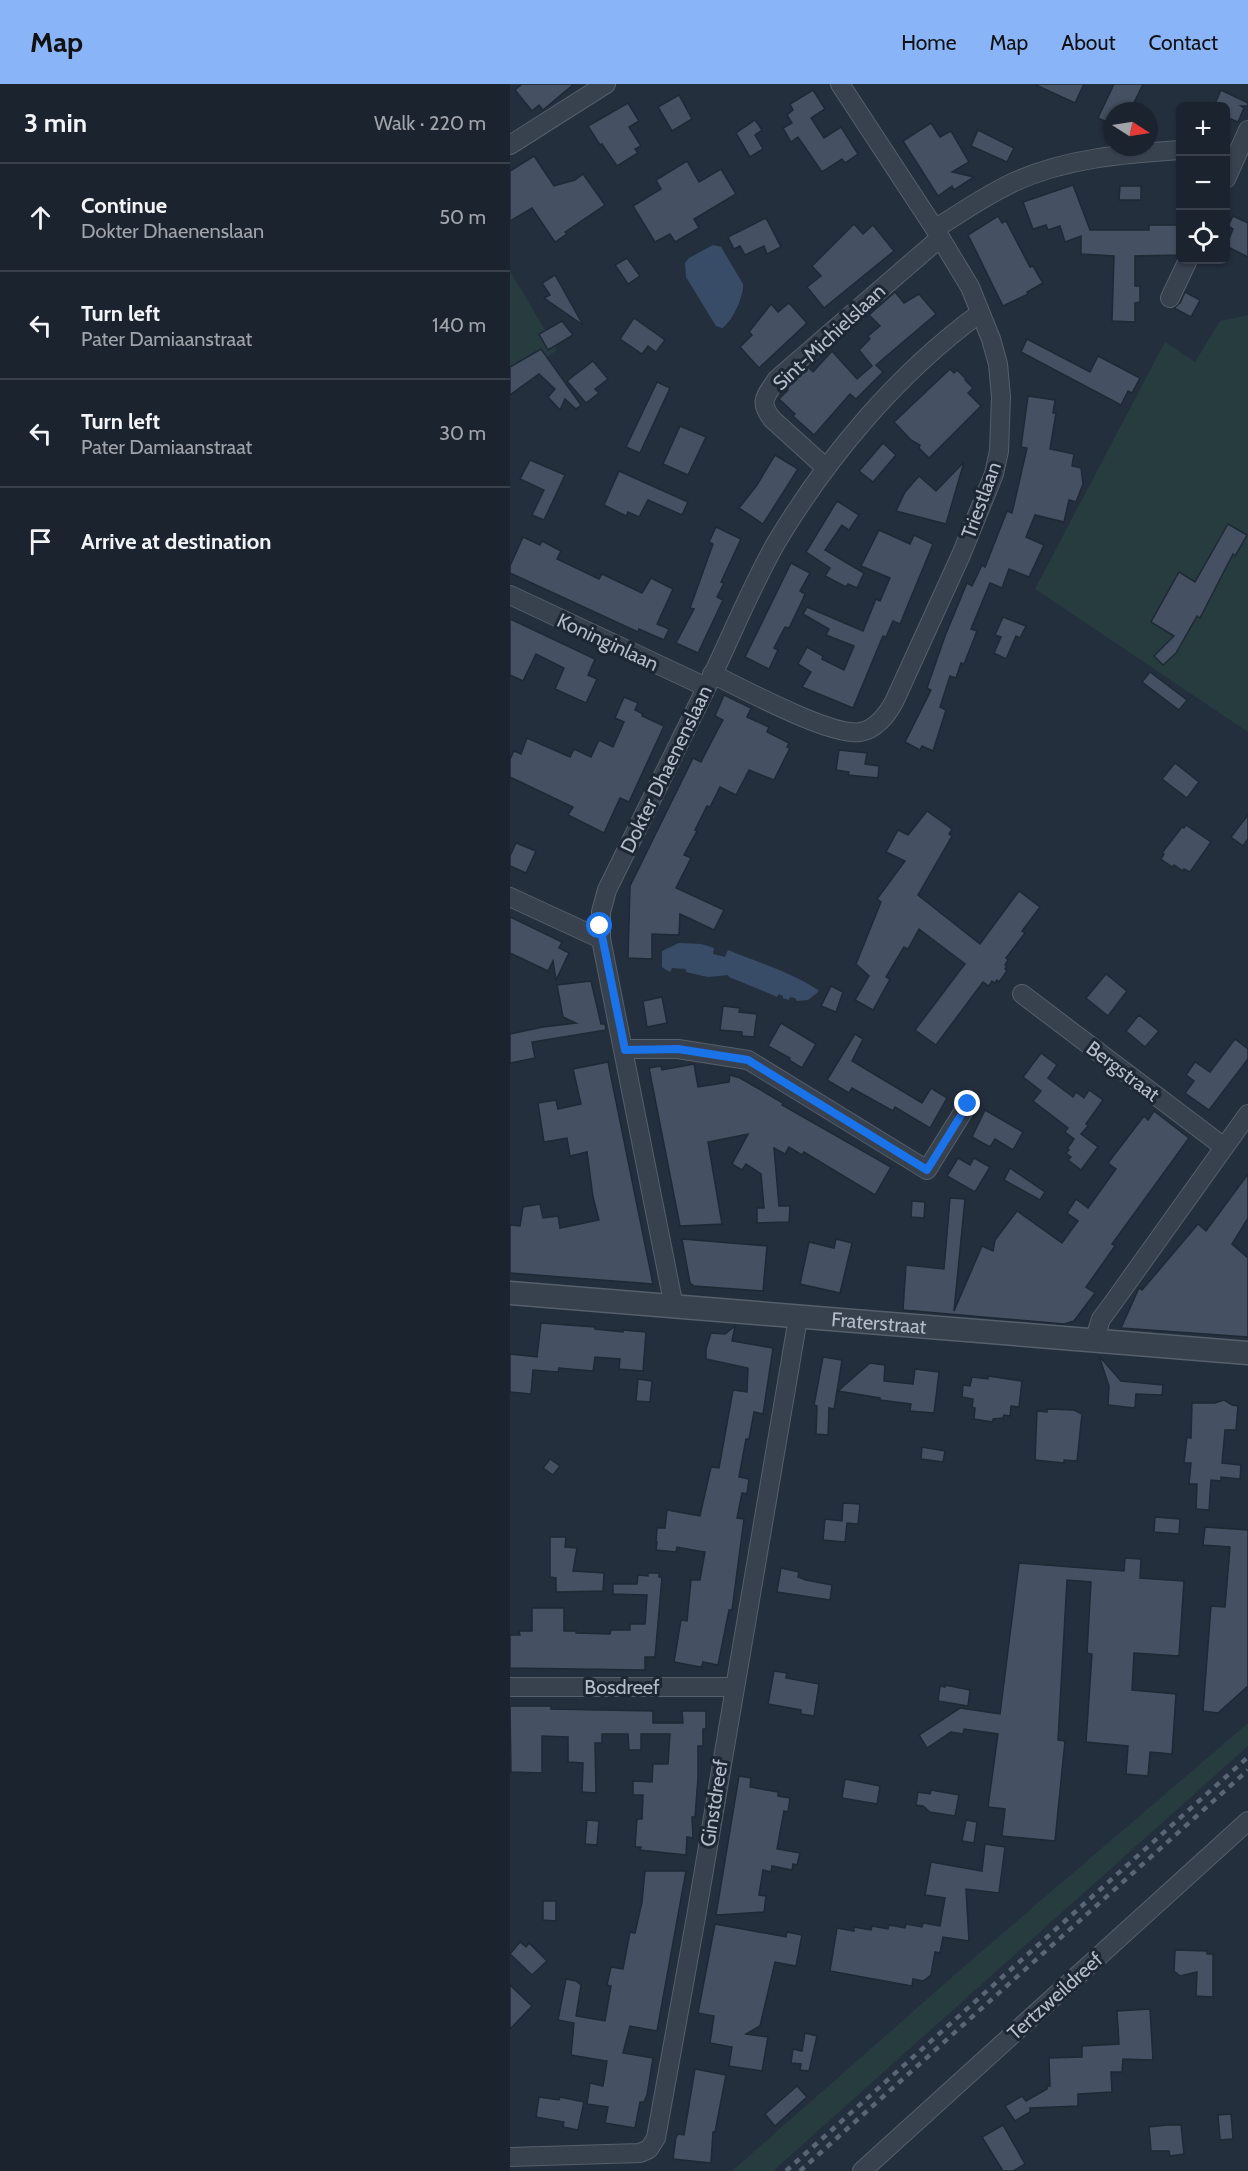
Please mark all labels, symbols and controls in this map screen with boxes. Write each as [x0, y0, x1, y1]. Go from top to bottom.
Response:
text: Map [30, 25, 83, 59]
text: Home [901, 30, 957, 55]
text: Map [990, 30, 1028, 55]
text: About [1061, 30, 1115, 55]
text: Contact [1148, 30, 1218, 55]
north arrow [1104, 102, 1158, 156]
map controls [1176, 102, 1230, 264]
button: + [1176, 102, 1230, 156]
text: 3 min [24, 107, 87, 139]
text: Walk · 220 m [374, 111, 486, 135]
button: − [1176, 156, 1230, 210]
text: Continue [81, 192, 167, 219]
icon: ahead [24, 201, 57, 234]
text: 50 m [439, 205, 486, 229]
button: locate [1176, 210, 1230, 264]
text: Dokter Dhaenenslaan [81, 219, 264, 243]
street label: Sint-Michielslaan [768, 279, 890, 395]
text: Turn left [81, 300, 160, 327]
icon: left [24, 309, 57, 342]
text: 140 m [432, 313, 486, 337]
text: Pater Damiaanstraat [81, 327, 252, 351]
text: Turn left [81, 408, 160, 435]
icon: left [24, 417, 57, 450]
text: 30 m [439, 421, 486, 445]
text: Pater Damiaanstraat [81, 435, 252, 459]
street label: Triestlaan [956, 458, 1006, 542]
icon: arrive [24, 525, 57, 558]
text: Arrive at destination [81, 528, 271, 555]
street label: Koninginlaan [553, 608, 663, 676]
street label: Dokter Dhaenenslaan [615, 681, 717, 857]
route start [586, 912, 612, 938]
street label: Bergstraat [1082, 1036, 1164, 1106]
route end [954, 1090, 980, 1116]
street label: Fraterstraat [830, 1307, 928, 1339]
street label: Bosdreef [584, 1675, 660, 1699]
street label: Ginstdreef [695, 1757, 733, 1848]
street label: Tertzweildreef [1003, 1947, 1108, 2045]

